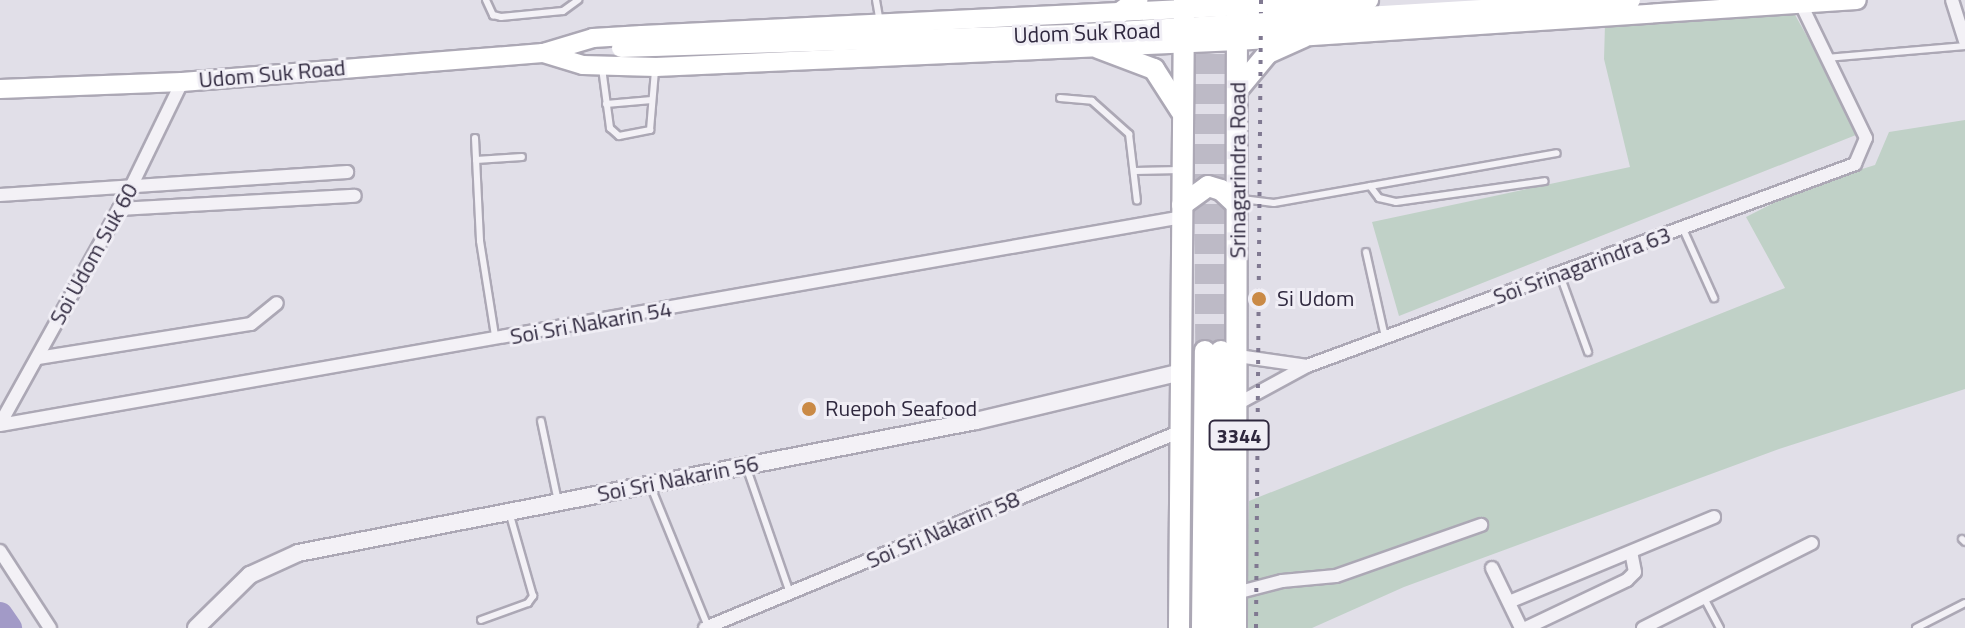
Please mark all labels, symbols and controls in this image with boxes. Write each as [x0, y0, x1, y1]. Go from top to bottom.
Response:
street label: Udom Suk Road [1013, 17, 1161, 49]
street label: Udom Suk Road [198, 54, 346, 94]
street label: Srinagarindra Road [1225, 82, 1251, 258]
street label: Soi Udom Suk 60 [44, 179, 144, 329]
street label: Soi Srinagarindra 63 [1490, 222, 1674, 310]
place label: Si Udom [1277, 286, 1354, 312]
marker: Si Udom [1248, 288, 1270, 310]
street label: Soi Sri Nakarin 54 [508, 296, 674, 350]
place label: Ruepoh Seafood [825, 396, 977, 422]
marker: Ruepoh Seafood [800, 400, 818, 418]
road number: 3344 [1207, 419, 1271, 451]
street label: Soi Sri Nakarin 56 [595, 450, 761, 508]
street label: Soi Sri Nakarin 58 [863, 486, 1023, 574]

